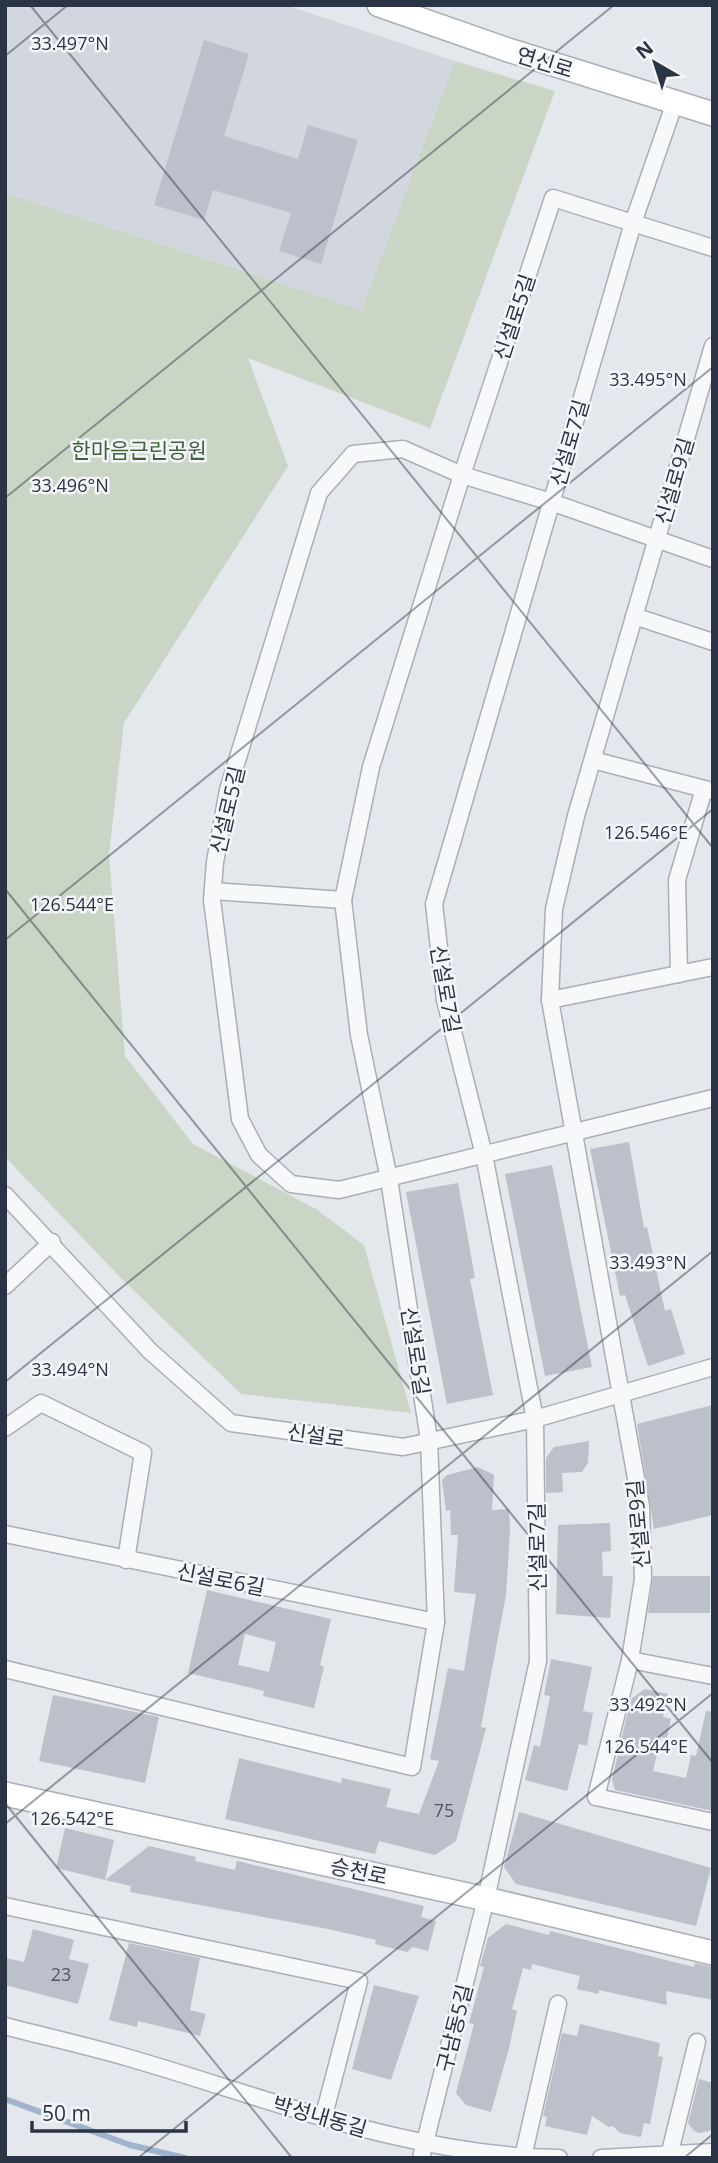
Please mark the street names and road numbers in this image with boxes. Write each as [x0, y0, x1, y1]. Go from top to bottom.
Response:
street label: 연신로 [513, 40, 577, 84]
street label: 신설로5길 [487, 270, 541, 364]
street label: 신설로7길 [543, 396, 595, 490]
street label: 신설로9길 [648, 434, 700, 528]
street label: 신설로5길 [203, 763, 251, 857]
street label: 신설로7길 [424, 943, 468, 1035]
street label: 신설로5길 [395, 1305, 437, 1397]
street label: 신설로 [285, 1417, 347, 1453]
street label: 신설로9길 [620, 1478, 656, 1570]
street label: 신설로7길 [522, 1502, 552, 1592]
street label: 신설로6길 [175, 1557, 267, 1601]
street label: 승천로 [328, 1851, 390, 1891]
street label: 구남동5길 [430, 1981, 478, 2075]
street label: 박성내동길 [270, 2089, 370, 2143]

